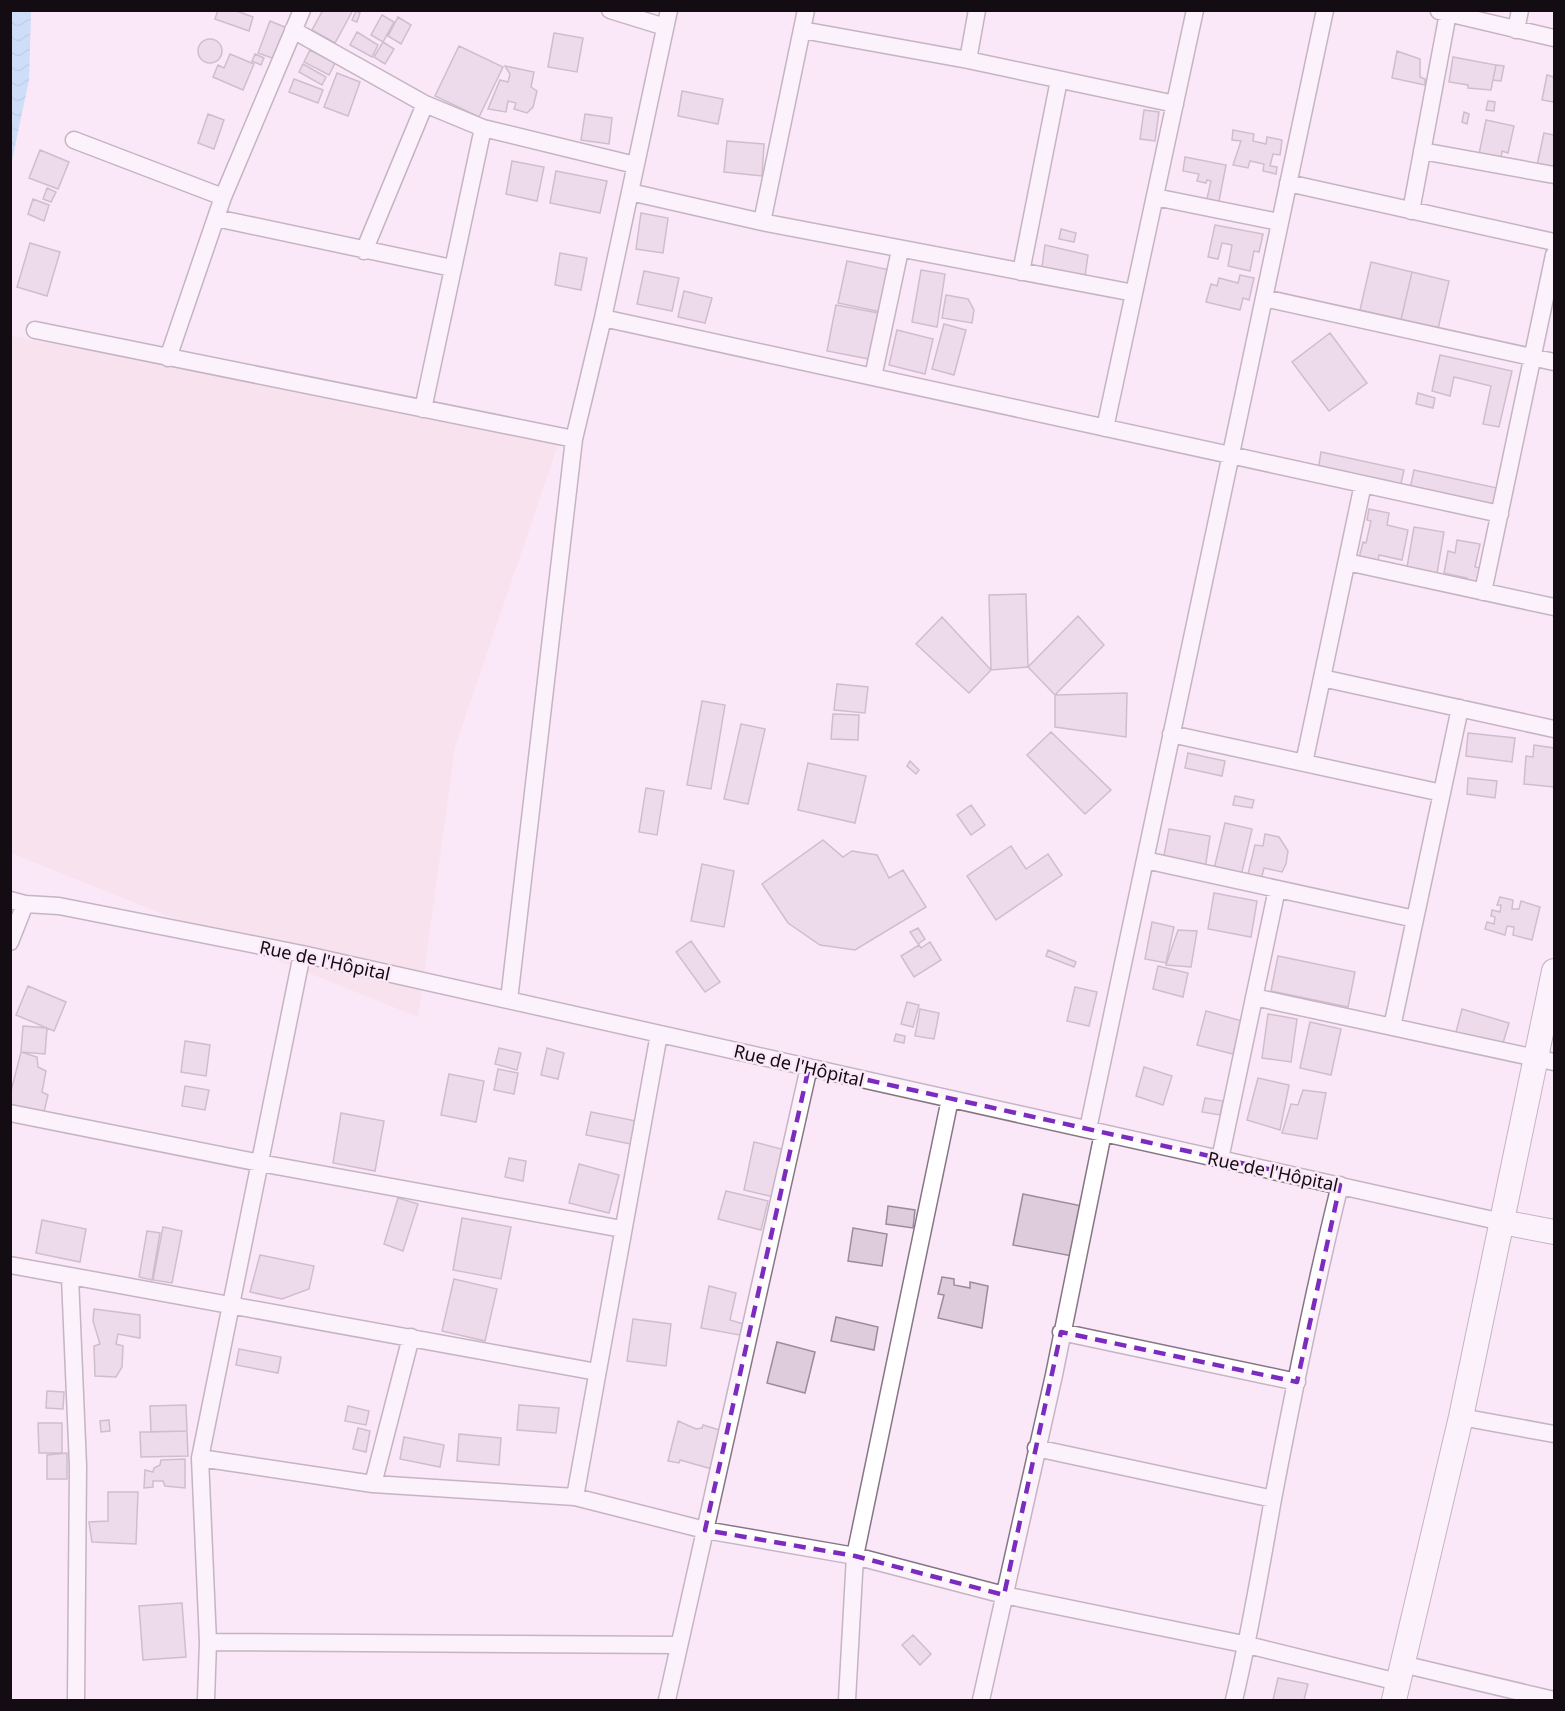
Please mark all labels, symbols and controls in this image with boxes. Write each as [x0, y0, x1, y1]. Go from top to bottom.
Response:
street label: Rue de l'Hôpital [257, 934, 393, 986]
street label: Rue de l'Hôpital [732, 1038, 866, 1092]
street label: Rue de l'Hôpital [1205, 1145, 1341, 1197]

